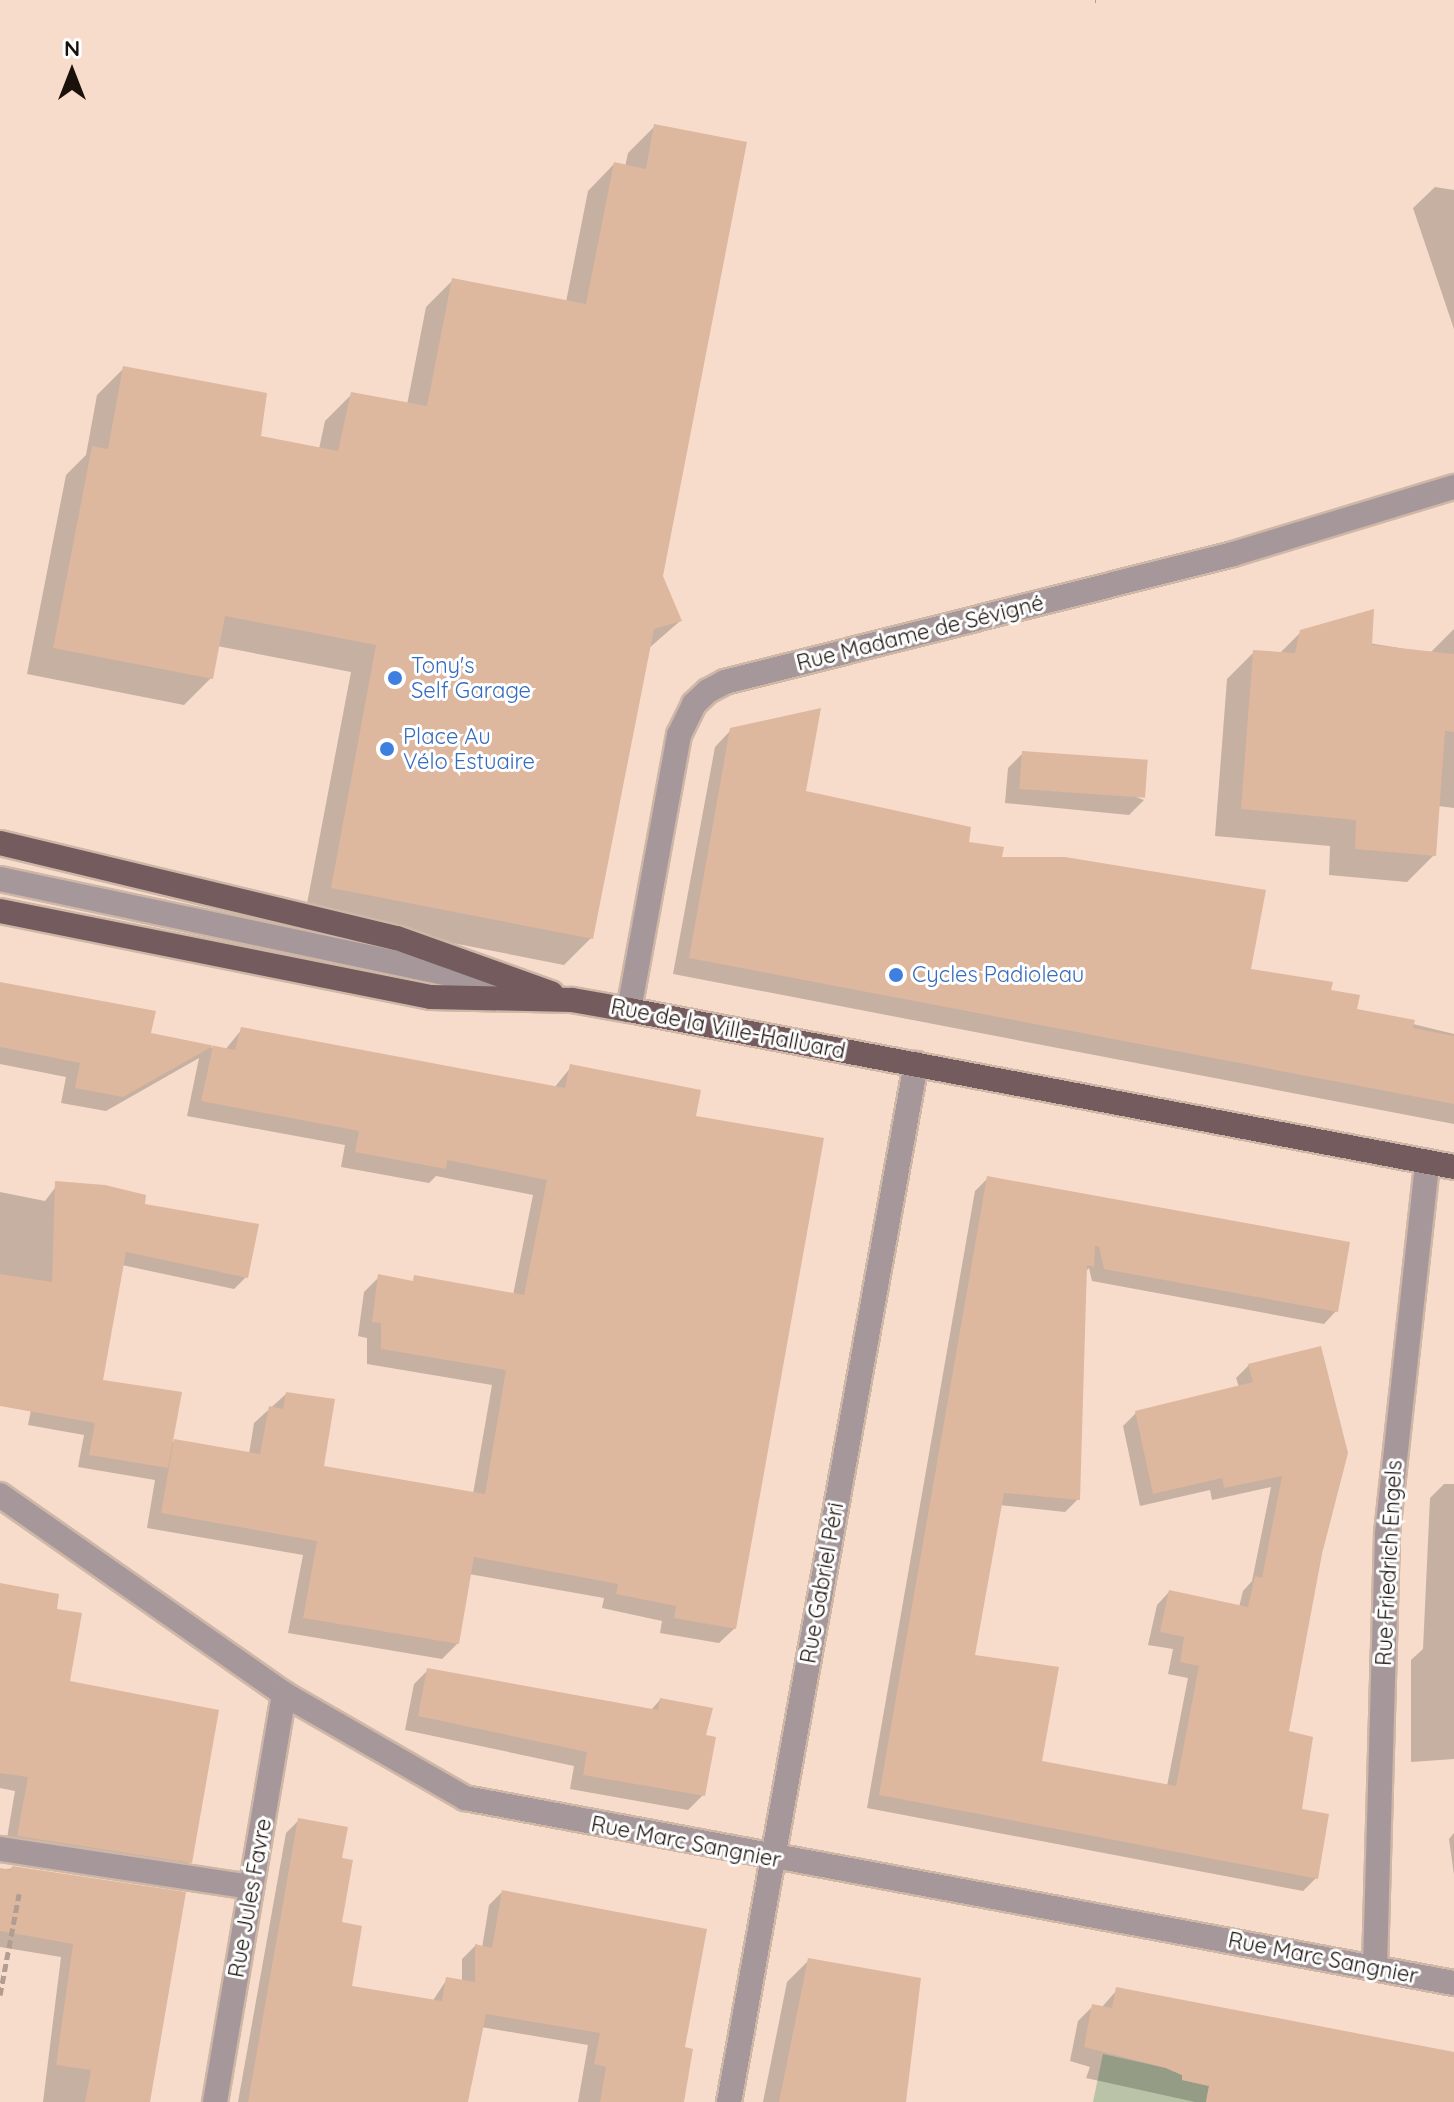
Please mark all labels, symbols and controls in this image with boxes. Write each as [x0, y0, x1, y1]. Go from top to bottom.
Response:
north arrow [32, 32, 112, 112]
text: N [64, 34, 80, 62]
street label: Rue Madame de Sévigné [794, 589, 1046, 677]
place label: Tony's Self Garage [411, 652, 531, 704]
marker: Tony's Self Garage [386, 669, 404, 687]
place label: Place Au Vélo Estuaire [403, 723, 535, 774]
marker: Place Au Vélo Estuaire [378, 740, 396, 758]
place label: Cycles Padioleau [912, 962, 1084, 988]
marker: Cycles Padioleau [887, 966, 905, 984]
street label: Rue de la Ville-Halluard [609, 993, 847, 1065]
street label: Rue Friedrich Engels [1370, 1459, 1408, 1667]
street label: Rue Gabriel Péri [795, 1500, 849, 1666]
street label: Rue Marc Sangnier [589, 1811, 783, 1873]
street label: Rue Jules Favre [223, 1816, 277, 1980]
street label: Rue Marc Sangnier [1226, 1927, 1420, 1989]

